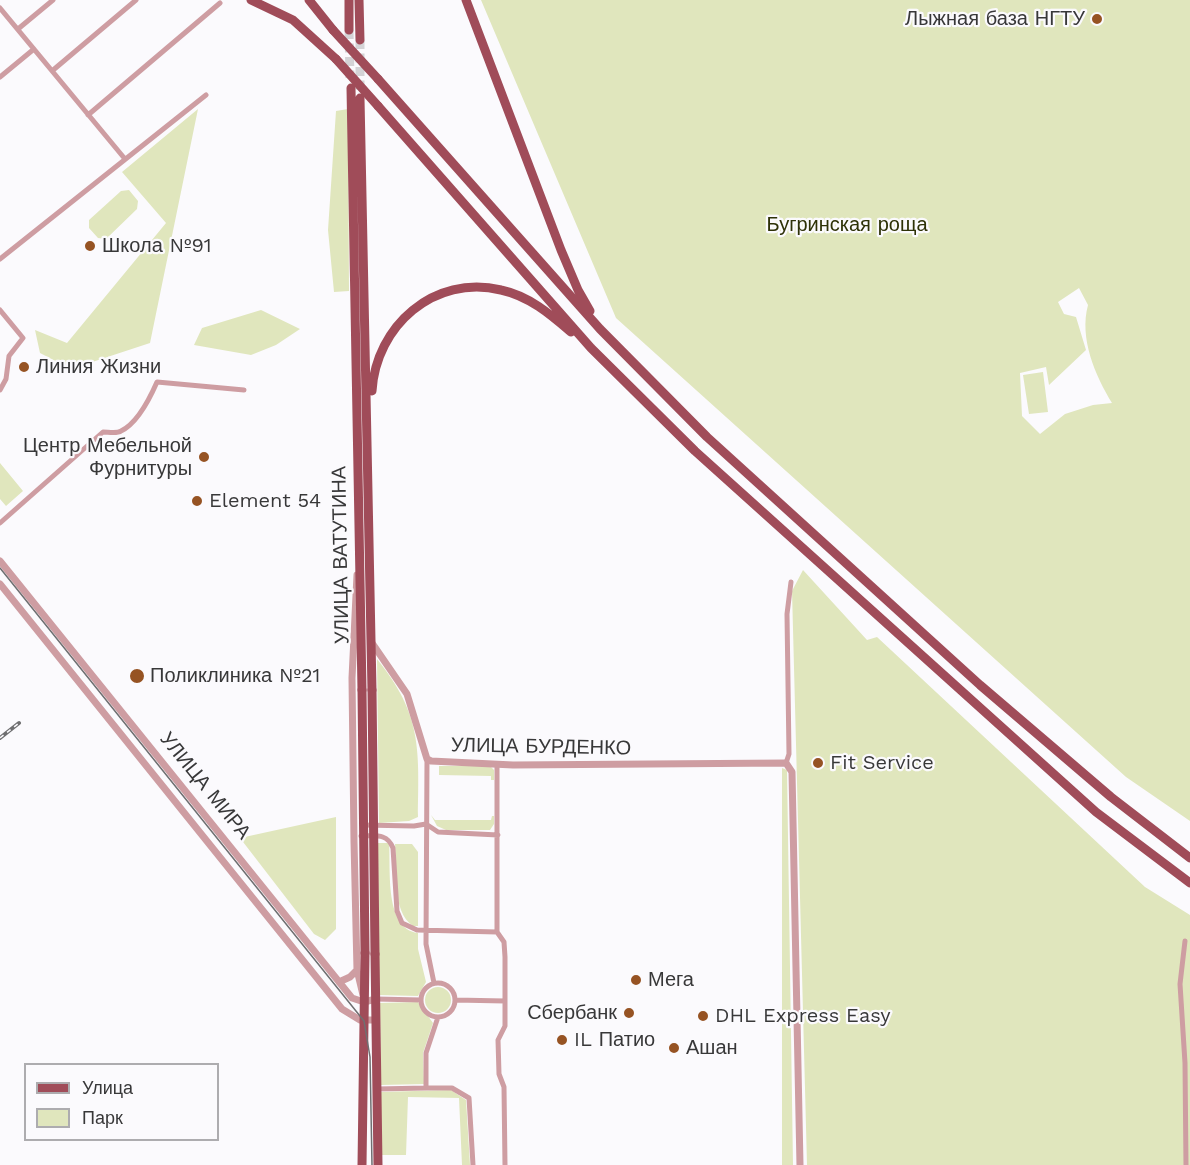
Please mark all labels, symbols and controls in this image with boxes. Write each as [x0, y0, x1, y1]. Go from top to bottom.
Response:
place label: Лыжная база НГТУ [905, 7, 1085, 31]
marker: Лыжная база НГТУ [1090, 12, 1104, 26]
park label: Бугринская роща [766, 213, 928, 237]
place label: Школа №91 [102, 234, 212, 258]
marker: Школа №91 [83, 239, 97, 253]
place label: Линия Жизни [36, 355, 161, 379]
marker: Линия Жизни [17, 360, 31, 374]
place label: Центр Мебельной Фурнитуры [23, 434, 192, 481]
marker: Центр Мебельной Фурнитуры [197, 450, 211, 464]
street label: УЛИЦА ВАТУТИНА [327, 466, 355, 644]
place label: Element 54 [209, 489, 321, 513]
marker: Element 54 [190, 494, 204, 508]
place label: Поликлиника №21 [150, 664, 320, 688]
marker: Поликлиника №21 [128, 667, 146, 685]
street label: УЛИЦА МИРА [154, 728, 256, 844]
street label: УЛИЦА БУРДЕНКО [451, 733, 631, 761]
place label: Fit Service [830, 751, 934, 775]
marker: Fit Service [811, 756, 825, 770]
place label: Мега [648, 968, 694, 992]
marker: Мега [629, 973, 643, 987]
place label: Сбербанк [527, 1001, 617, 1025]
place label: DHL Express Easy [715, 1004, 890, 1028]
marker: Сбербанк [622, 1006, 636, 1020]
marker: DHL Express Easy [696, 1009, 710, 1023]
place label: IL Патио [574, 1028, 655, 1052]
marker: IL Патио [555, 1033, 569, 1047]
place label: Ашан [686, 1036, 738, 1060]
marker: Ашан [667, 1041, 681, 1055]
legend [24, 1063, 219, 1141]
text: Улица [82, 1077, 133, 1098]
text: Парк [82, 1107, 123, 1128]

